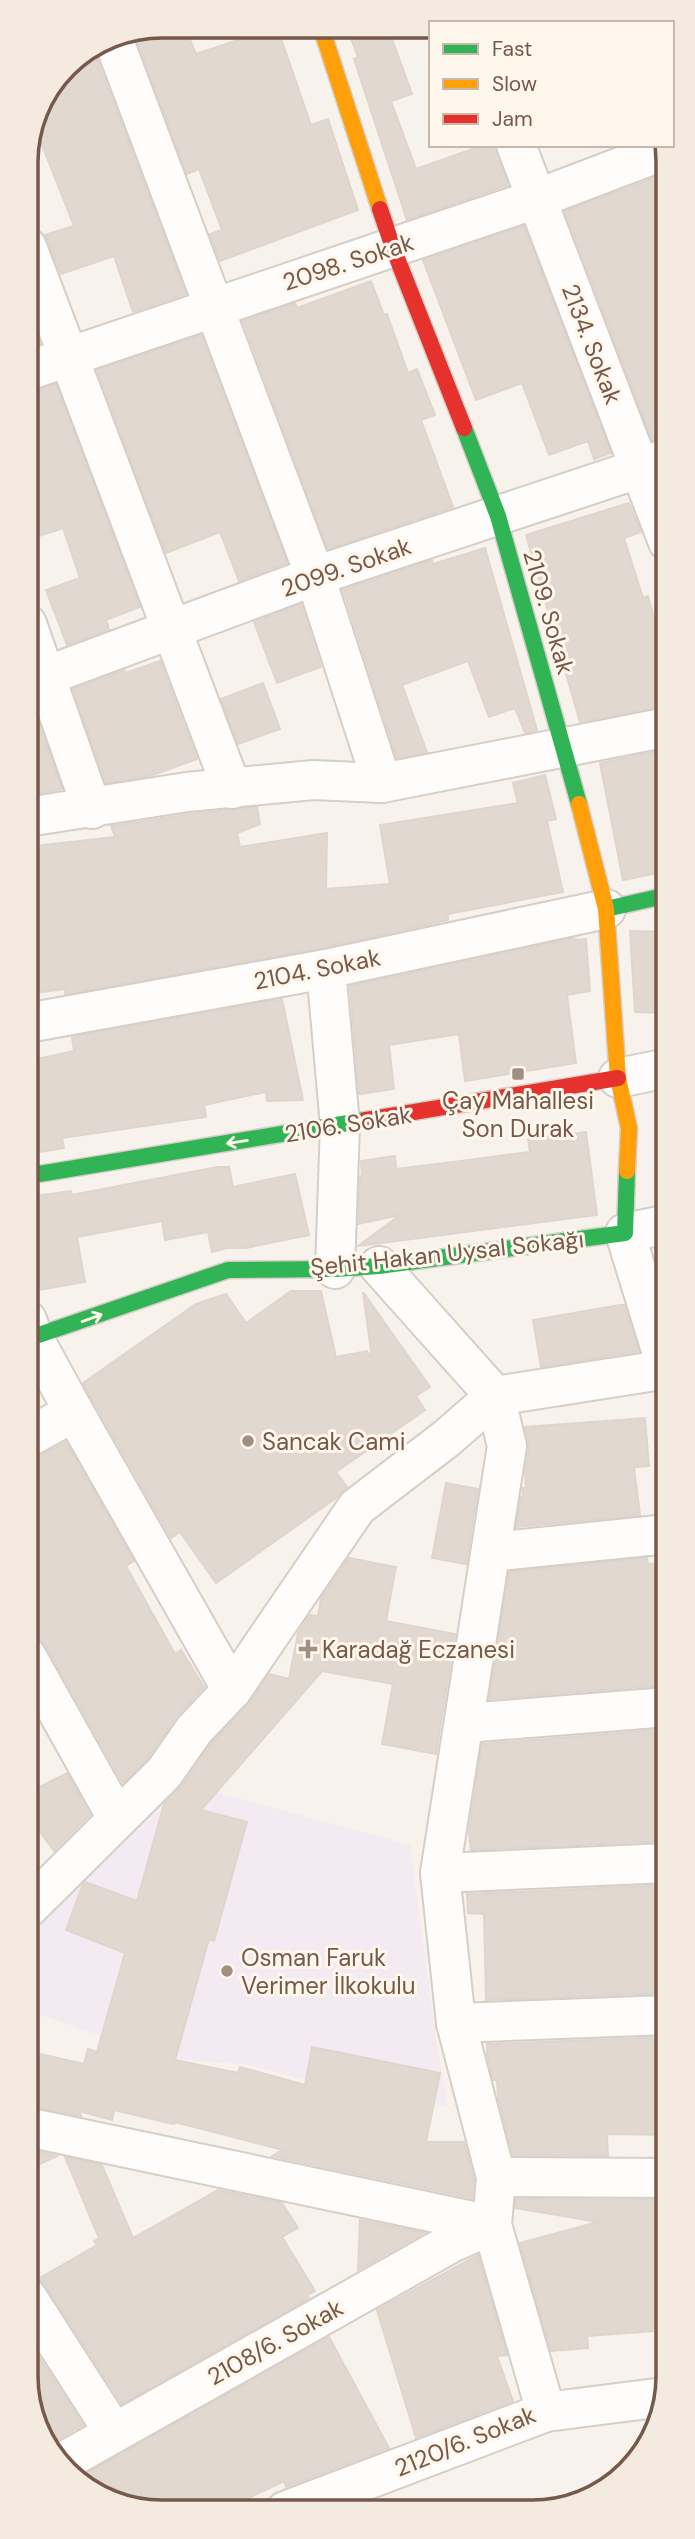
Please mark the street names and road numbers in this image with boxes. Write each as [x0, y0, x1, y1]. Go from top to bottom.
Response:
street label: 2098. Sokak [279, 226, 417, 298]
street label: 2134. Sokak [555, 279, 629, 409]
street label: 2099. Sokak [277, 530, 415, 604]
street label: 2109. Sokak [516, 546, 582, 678]
street label: 2104. Sokak [251, 942, 383, 996]
street label: 2106. Sokak [282, 1099, 414, 1149]
street label: Şehit Hakan Uysal Sokağı [309, 1223, 585, 1283]
street label: 2108/6. Sokak [202, 2292, 348, 2392]
street label: 2120/6. Sokak [390, 2399, 540, 2483]

